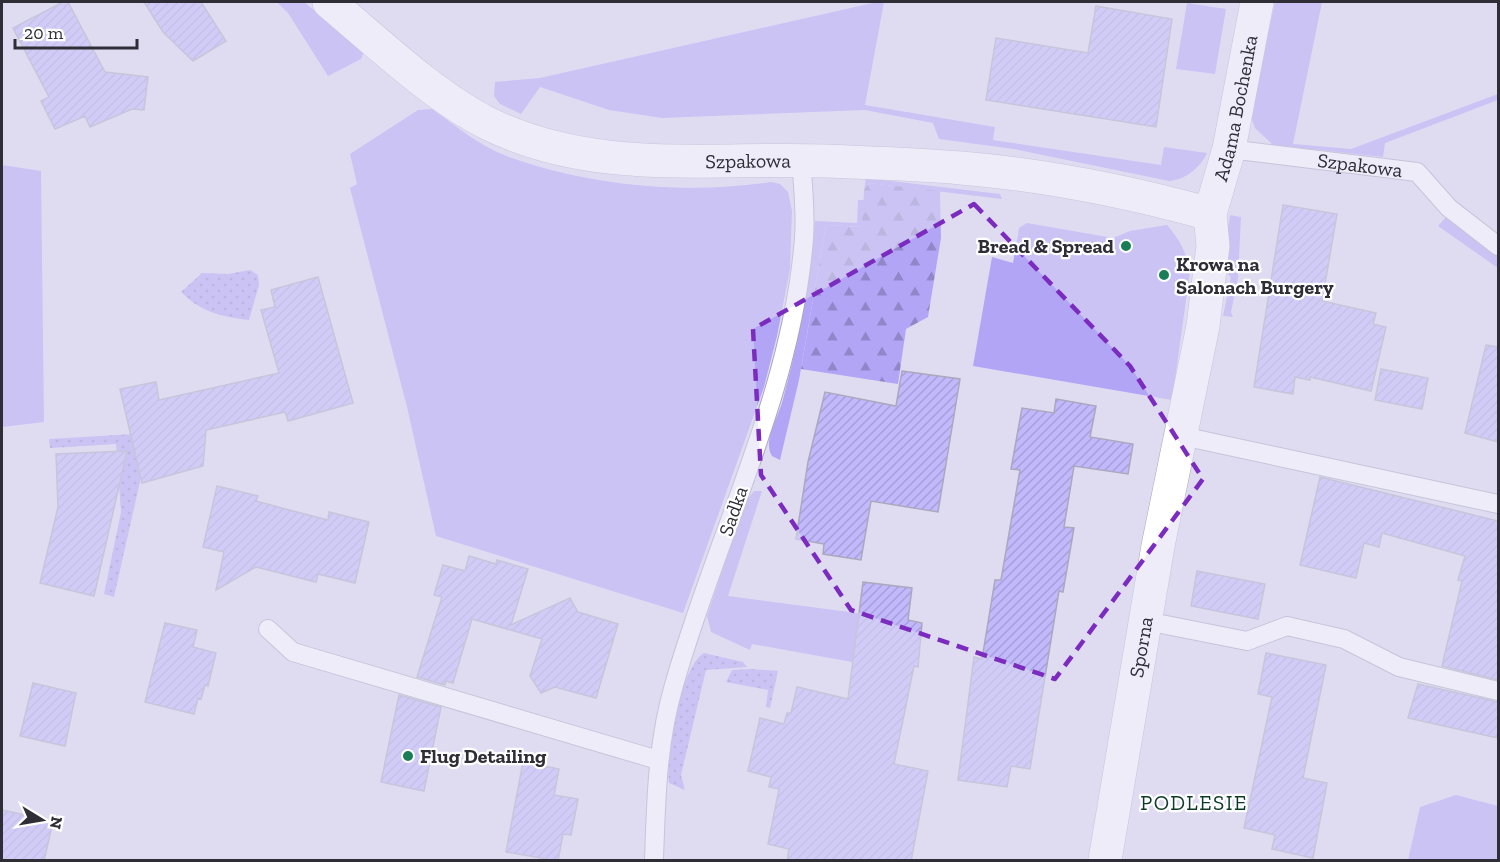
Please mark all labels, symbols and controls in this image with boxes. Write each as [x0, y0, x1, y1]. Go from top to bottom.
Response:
scale bar [15, 12, 136, 50]
text: 20 m [24, 22, 64, 44]
street label: Adama Bochenka [1208, 33, 1263, 184]
street label: Szpakowa [705, 148, 791, 173]
street label: Szpakowa [1316, 148, 1404, 182]
place label: Bread & Spread [977, 234, 1115, 258]
marker: Bread & Spread [1119, 239, 1133, 253]
place label: Krowa na Salonach Burgery [1176, 252, 1334, 299]
marker: Krowa na Salonach Burgery [1157, 268, 1171, 282]
street label: Sadka [713, 482, 753, 539]
street label: Sporna [1124, 614, 1158, 679]
place label: Flug Detailing [420, 744, 547, 768]
marker: Flug Detailing [401, 749, 415, 763]
north arrow [12, 790, 72, 850]
district label: PODLESIE [1140, 790, 1248, 815]
text: N [46, 815, 67, 831]

